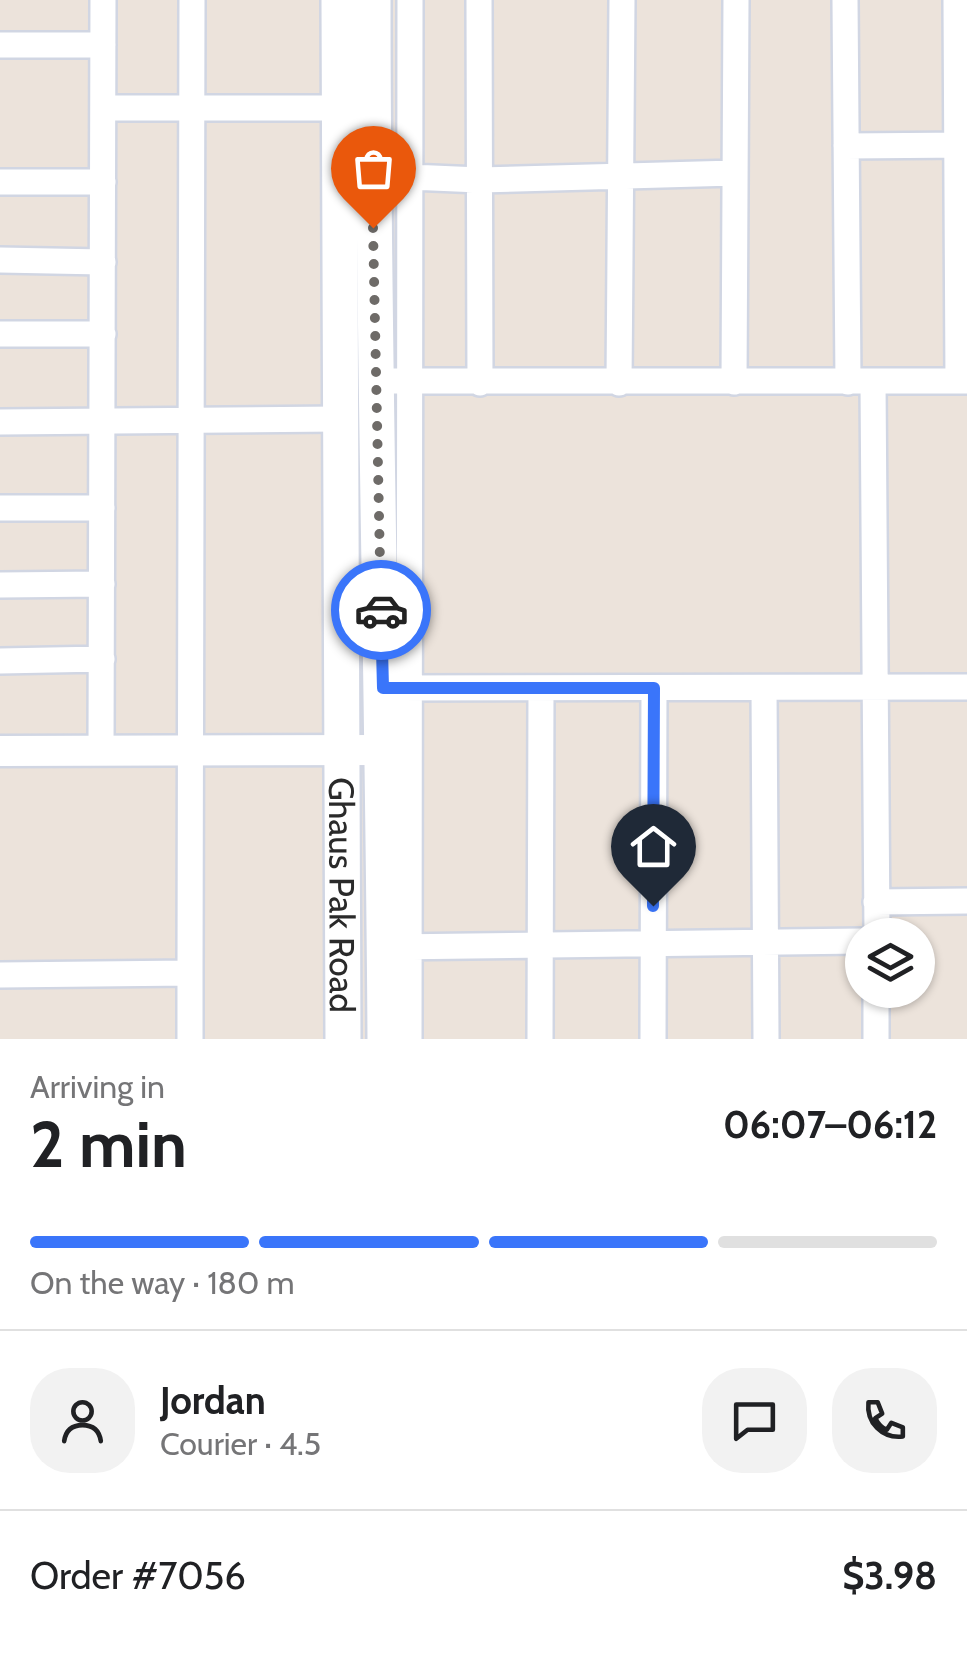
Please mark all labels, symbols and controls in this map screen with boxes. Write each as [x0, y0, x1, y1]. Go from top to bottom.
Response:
pin [331, 126, 416, 229]
icon: bag [346, 141, 401, 196]
courier [331, 560, 431, 660]
icon: car [354, 583, 409, 638]
street label: Ghaus Pak Road [320, 777, 364, 1013]
pin [611, 804, 696, 907]
icon: home [626, 819, 681, 874]
map controls [845, 918, 935, 1008]
button: layers [845, 918, 935, 1008]
text: Arriving in [30, 1067, 165, 1106]
text: 06:07–06:12 [723, 1101, 937, 1148]
text: 2 min [30, 1104, 187, 1183]
text: On the way · 180 m [30, 1263, 295, 1302]
button: person [30, 1368, 135, 1473]
button: chat [702, 1368, 807, 1473]
button: phone [832, 1368, 937, 1473]
text: Jordan [160, 1377, 266, 1424]
text: Courier · 4.5 [160, 1424, 321, 1463]
text: Order #7056 [30, 1552, 246, 1599]
text: $3.98 [842, 1552, 937, 1599]

